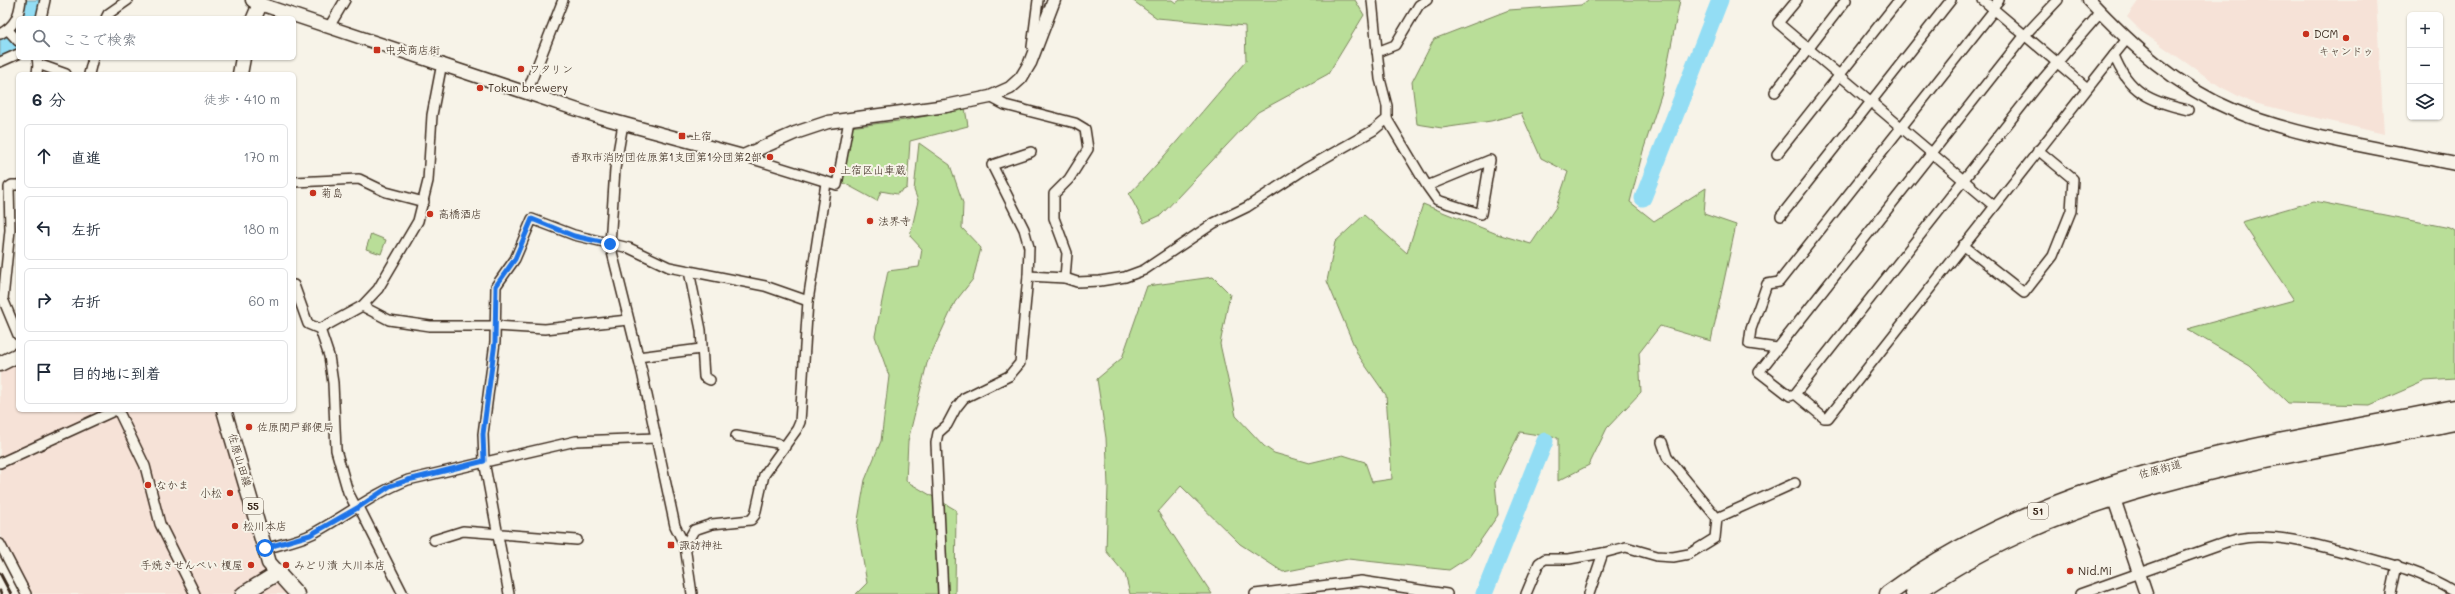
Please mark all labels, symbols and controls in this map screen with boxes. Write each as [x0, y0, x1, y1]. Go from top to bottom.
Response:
map controls [2407, 12, 2443, 120]
button: + [2407, 12, 2443, 48]
search box [16, 16, 296, 60]
place label: DCM [2314, 26, 2338, 41]
icon: search [30, 27, 52, 49]
text: ここで検索 [62, 29, 137, 49]
marker: DCM [2301, 29, 2311, 39]
marker: キャンドゥ [2341, 33, 2351, 43]
place label: 中央商店街 [385, 42, 440, 57]
place label: キャンドゥ [2319, 43, 2374, 58]
marker: 中央商店街 [372, 45, 382, 55]
button: − [2407, 48, 2443, 84]
place label: ワタリン [529, 61, 573, 76]
marker: ワタリン [516, 64, 526, 74]
place label: Tokun brewery [488, 80, 568, 95]
marker: Tokun brewery [475, 83, 485, 93]
button: layers [2407, 84, 2443, 120]
text: 6 分 [32, 88, 65, 110]
text: 徒歩 · 410 m [204, 90, 280, 107]
place label: 上宿 [690, 128, 712, 143]
marker: 上宿 [677, 131, 687, 141]
icon: ahead [33, 145, 55, 167]
text: 直進 [71, 147, 101, 167]
text: 170 m [243, 148, 279, 165]
place label: 香取市消防団佐原第1支団第1分団第2部 [570, 149, 762, 164]
marker: 香取市消防団佐原第1支団第1分団第2部 [765, 152, 775, 162]
place label: 上宿区山車蔵 [840, 162, 906, 177]
marker: 上宿区山車蔵 [827, 165, 837, 175]
place label: 菊島 [321, 185, 343, 200]
marker: 菊島 [308, 188, 318, 198]
place label: 高橋酒店 [438, 206, 482, 221]
marker: 高橋酒店 [425, 209, 435, 219]
place label: 法界寺 [878, 213, 911, 228]
marker: 法界寺 [865, 216, 875, 226]
icon: left [33, 217, 55, 239]
text: 左折 [71, 219, 101, 239]
text: 180 m [243, 220, 279, 237]
route end [601, 235, 619, 253]
icon: right [33, 289, 55, 311]
text: 右折 [71, 291, 101, 311]
text: 60 m [249, 292, 279, 309]
icon: arrive [33, 361, 55, 383]
text: 目的地に到着 [71, 363, 161, 383]
place label: 佐原関戸郵便局 [257, 419, 334, 434]
marker: 佐原関戸郵便局 [244, 422, 254, 432]
street label: 佐原山田線 [225, 431, 256, 488]
street label: 佐原街道 [2137, 456, 2183, 481]
place label: なかま [156, 477, 189, 492]
marker: なかま [143, 480, 153, 490]
place label: 小松 [200, 485, 222, 500]
marker: 小松 [225, 488, 235, 498]
road number: 55 [243, 498, 263, 514]
road number: 51 [2028, 503, 2048, 519]
place label: 松川本店 [243, 518, 287, 533]
marker: 松川本店 [230, 521, 240, 531]
place label: 諏訪神社 [679, 537, 723, 552]
route start [256, 539, 274, 557]
marker: 諏訪神社 [666, 540, 676, 550]
place label: 手焼きせんべい 榎屋 [140, 557, 243, 572]
place label: みどり漬 大川本店 [294, 557, 386, 572]
marker: 手焼きせんべい 榎屋 [246, 560, 256, 570]
marker: みどり漬 大川本店 [281, 560, 291, 570]
place label: Nid.Mi [2078, 563, 2112, 578]
marker: Nid.Mi [2065, 566, 2075, 576]

